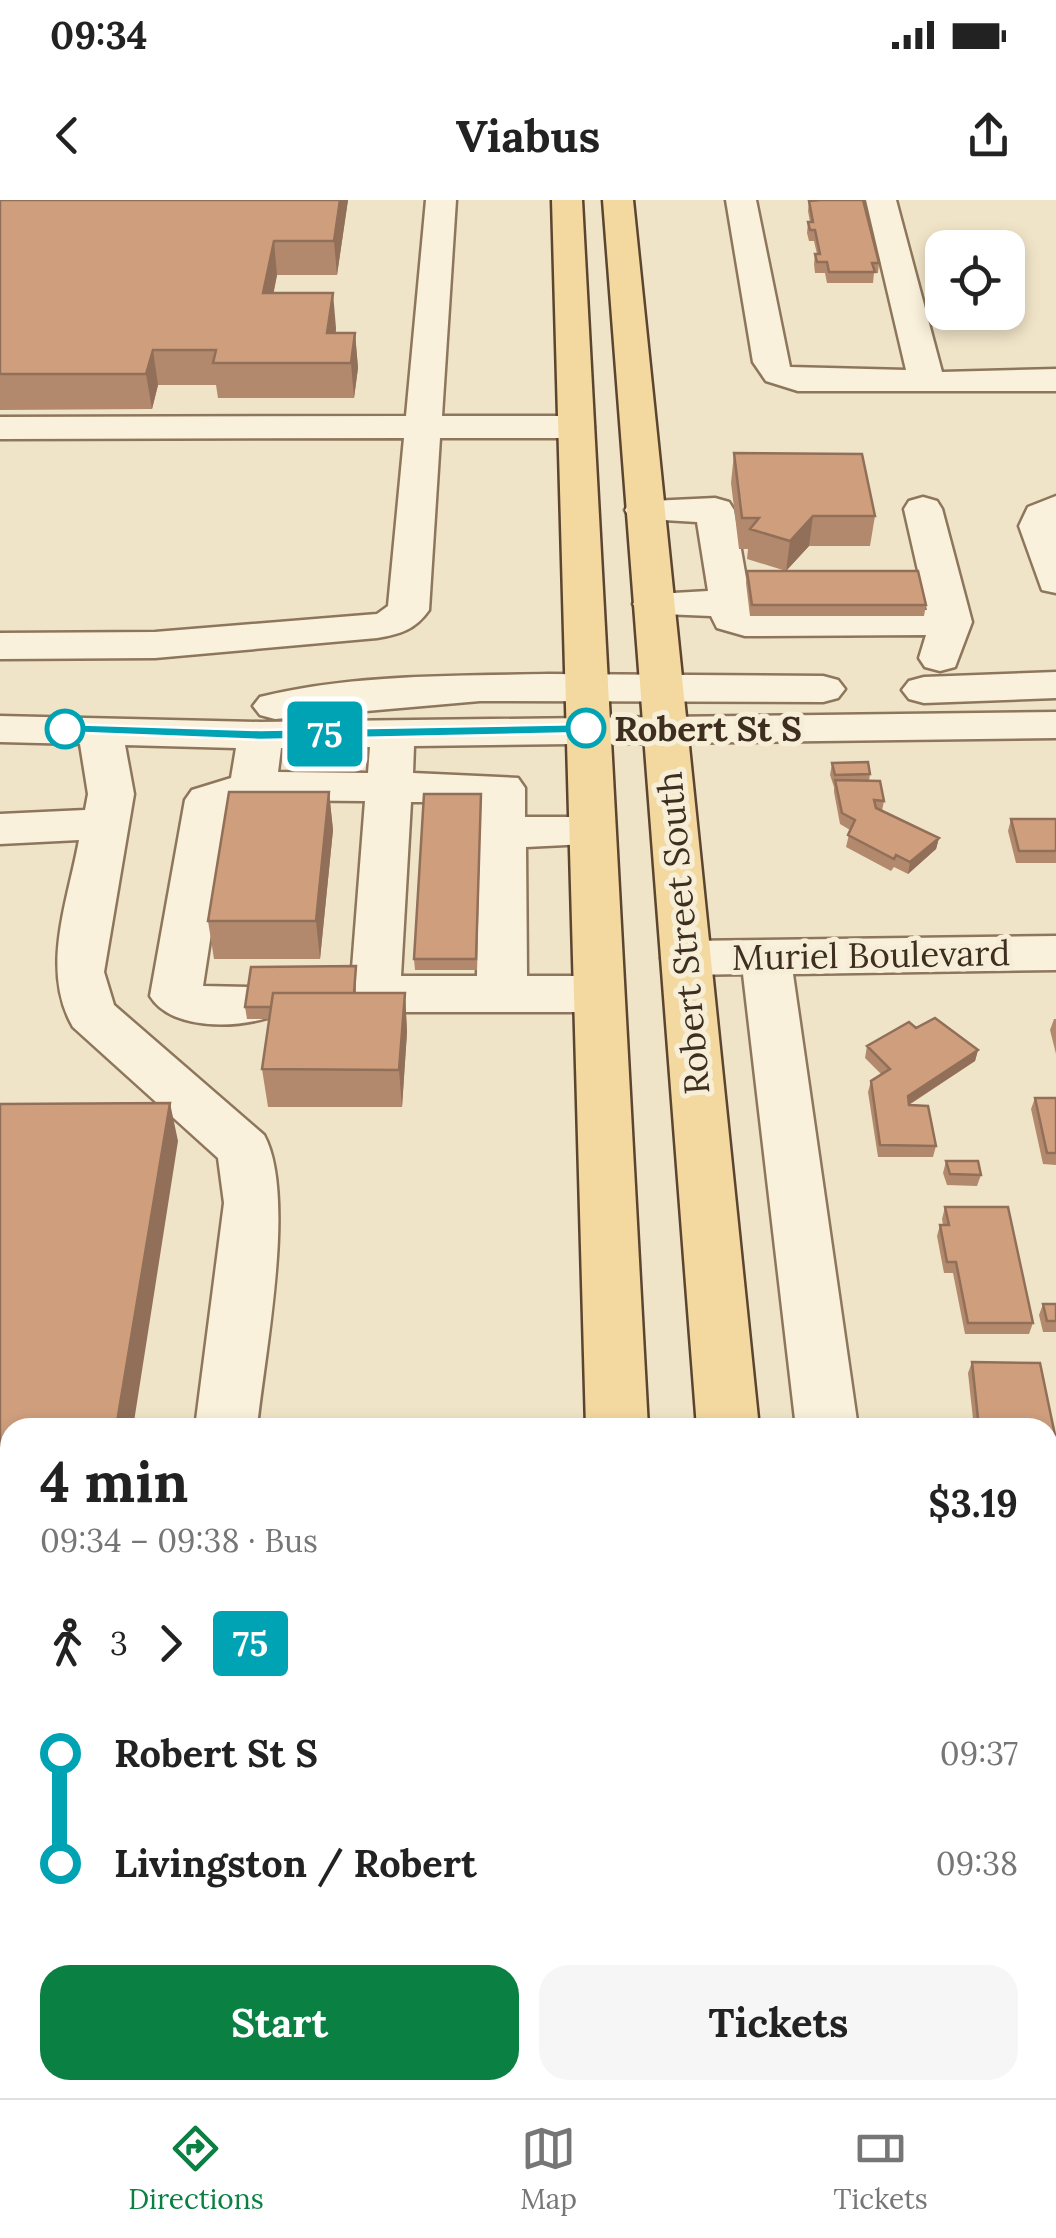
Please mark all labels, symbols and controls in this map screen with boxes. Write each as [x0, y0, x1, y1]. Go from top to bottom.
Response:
text: 09:34 [50, 11, 148, 59]
text: Viabus [456, 107, 600, 164]
icon: back [40, 108, 95, 163]
icon: share [961, 108, 1016, 163]
map controls [925, 230, 1025, 330]
button: locate [925, 230, 1025, 330]
line badge: 75 [280, 702, 370, 766]
place label: Robert St S [614, 706, 802, 751]
marker: Robert St S [567, 709, 605, 747]
unlabelled marker [46, 710, 84, 748]
text: 75 [307, 712, 343, 757]
street label: Robert Street South [646, 770, 720, 1096]
street label: Muriel Boulevard [731, 930, 1011, 980]
text: 4 min [40, 1447, 188, 1517]
text: $3.19 [928, 1479, 1018, 1527]
text: 09:34 – 09:38 · Bus [40, 1520, 318, 1561]
icon: walk [40, 1616, 95, 1671]
icon: forward [143, 1616, 198, 1671]
text: 75 [233, 1621, 268, 1666]
text: 3 [110, 1623, 128, 1664]
text: Robert St S [114, 1729, 318, 1777]
text: 09:37 [940, 1733, 1018, 1774]
text: Livingston / Robert [114, 1839, 477, 1887]
text: 09:38 [936, 1843, 1018, 1884]
button: Start [40, 1965, 519, 2080]
button: Tickets [539, 1965, 1018, 2080]
tab: Directions [128, 2121, 264, 2217]
tab: Map [520, 2121, 577, 2217]
tab: Tickets [833, 2121, 928, 2217]

